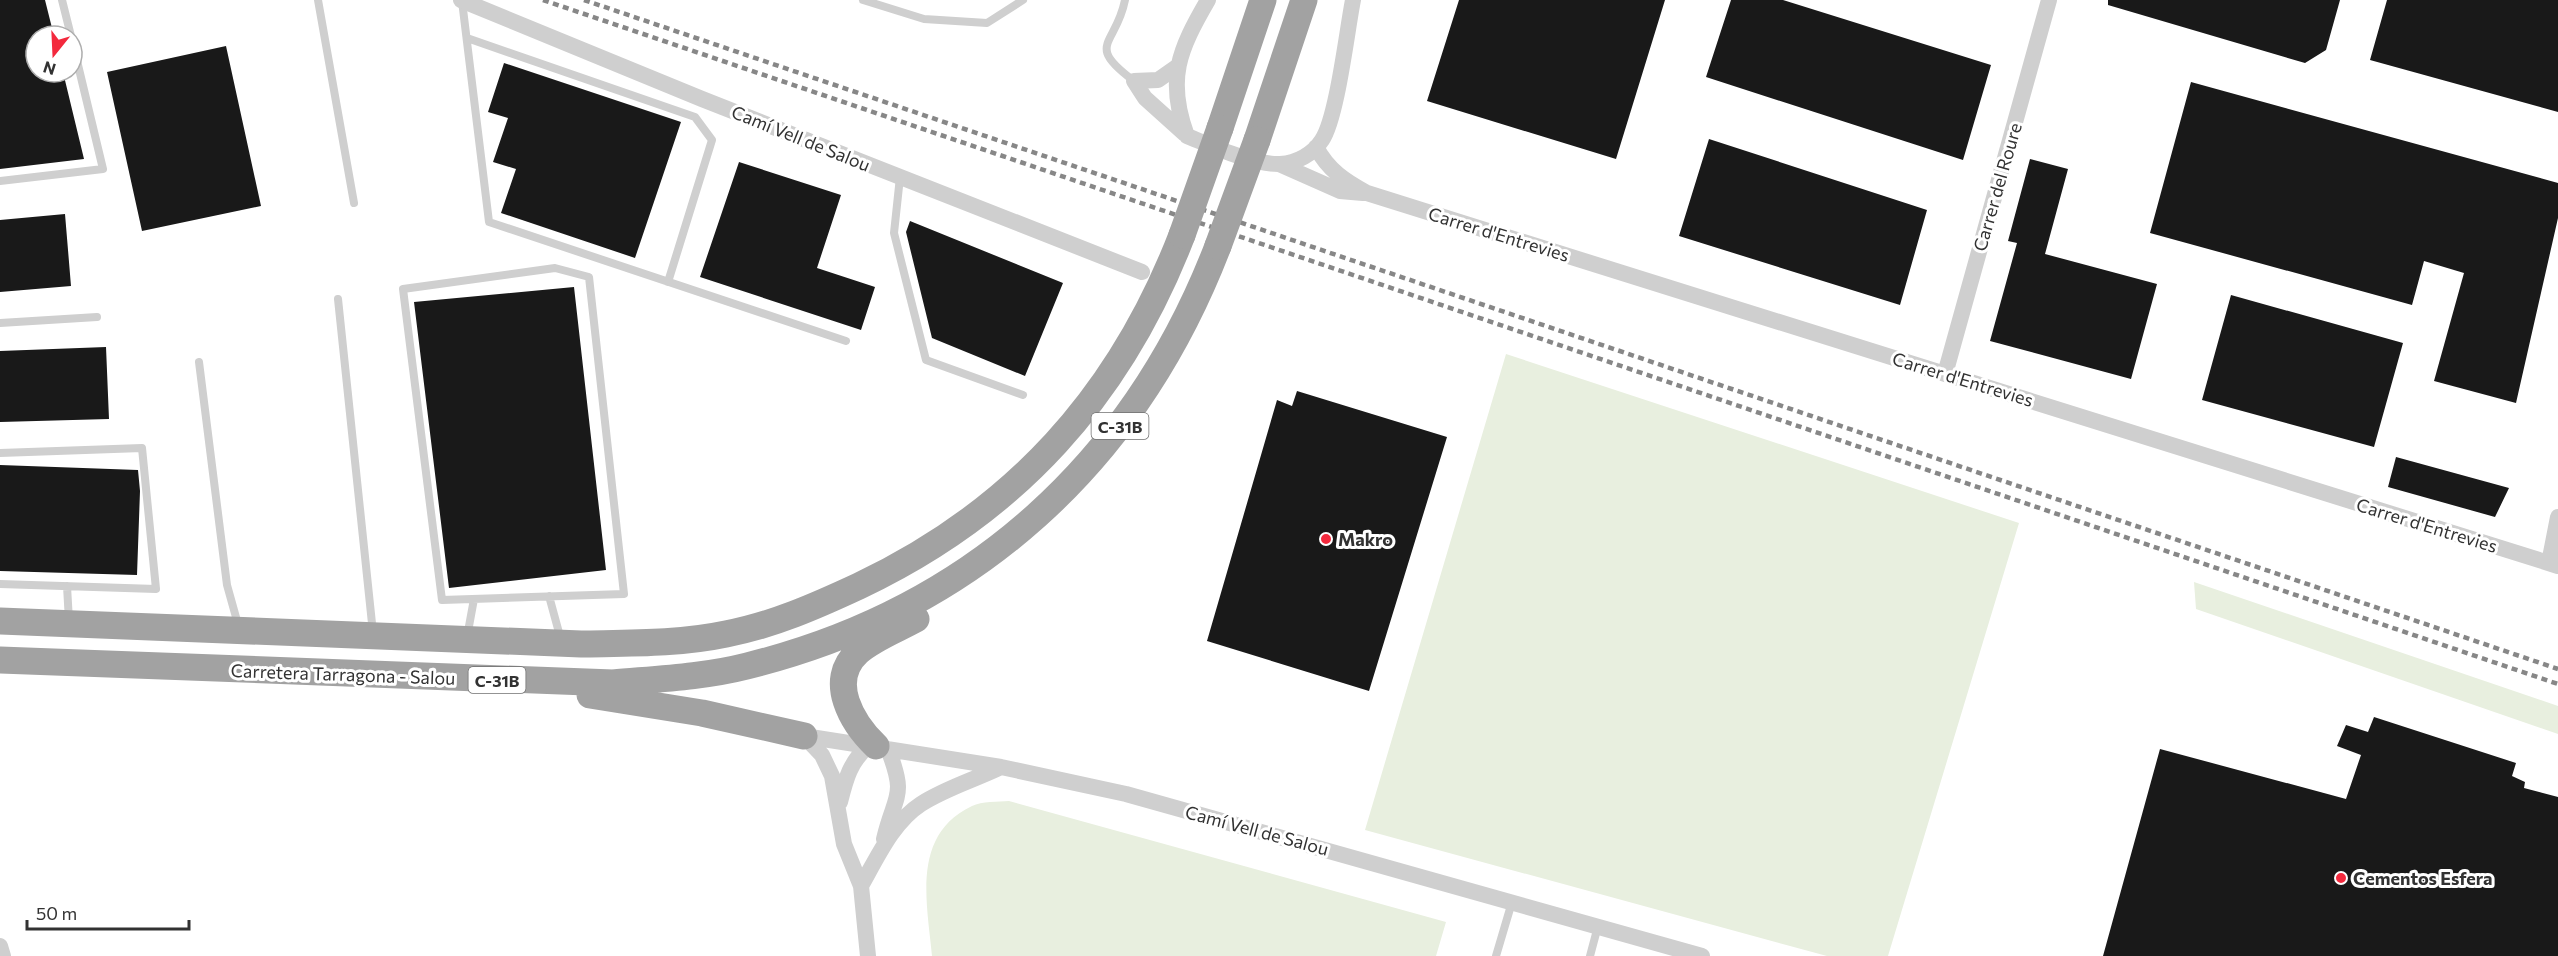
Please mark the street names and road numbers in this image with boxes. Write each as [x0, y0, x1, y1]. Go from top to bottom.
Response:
street label: Camí Vell de Salou [729, 100, 873, 176]
street label: Carrer del Roure [1968, 120, 2026, 254]
street label: Carrer d'Entrevies [1426, 202, 1572, 266]
street label: Carrer d'Entrevies [1890, 347, 2036, 411]
road number: C-31B [1092, 413, 1148, 439]
street label: Carrer d'Entrevies [2354, 493, 2500, 557]
street label: Carretera Tarragona - Salou [230, 659, 456, 689]
road number: C-31B [468, 667, 526, 693]
street label: Camí Vell de Salou [1183, 800, 1331, 860]

